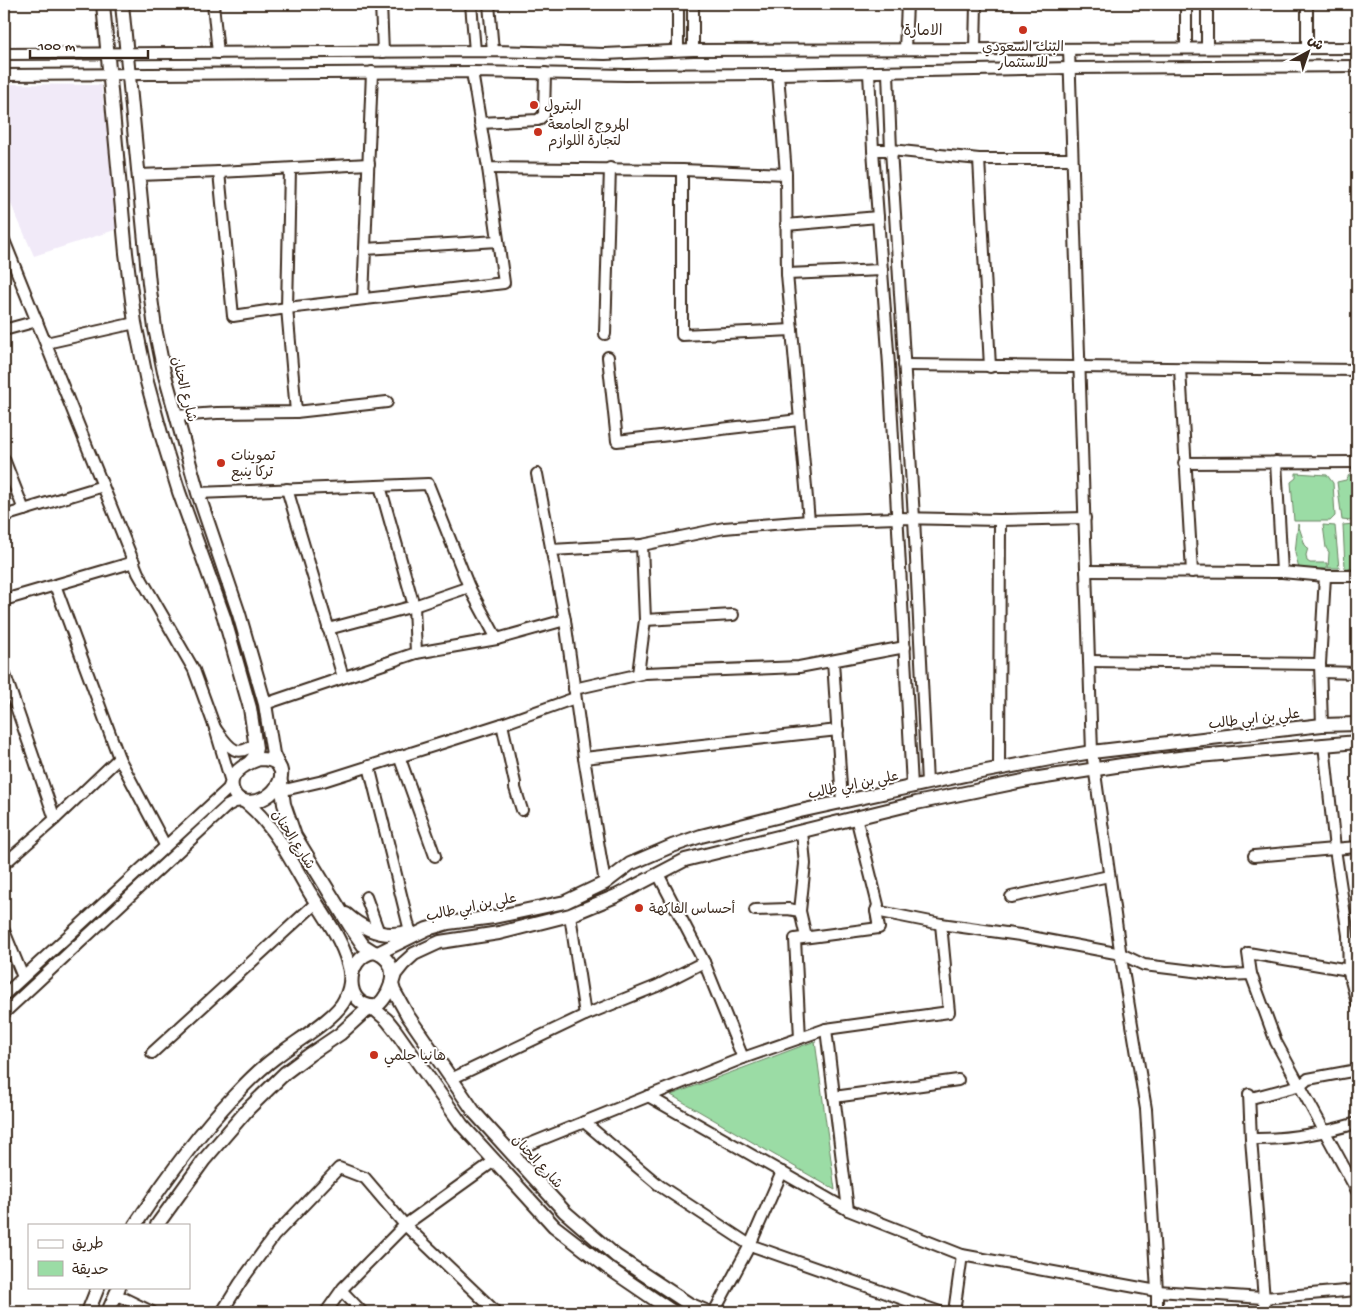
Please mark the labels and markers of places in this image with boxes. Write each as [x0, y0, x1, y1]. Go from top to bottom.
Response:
marker: البنك السعودي للاستثمار [1017, 24, 1029, 36]
place label: البنك السعودي للاستثمار [982, 40, 1064, 73]
marker: البترول [528, 99, 540, 111]
place label: البترول [544, 99, 581, 116]
place label: المروج الجامعة لتجارة اللوازم [548, 118, 629, 152]
marker: المروج الجامعة لتجارة اللوازم [532, 126, 544, 138]
place label: تموينات تركا ينبع [231, 449, 276, 482]
marker: تموينات تركا ينبع [215, 457, 227, 469]
place label: أحساس الفاكهة [649, 900, 735, 919]
marker: أحساس الفاكهة [633, 902, 645, 914]
marker: هانيا حلمي [368, 1049, 380, 1061]
place label: هانيا حلمي [384, 1049, 446, 1068]

